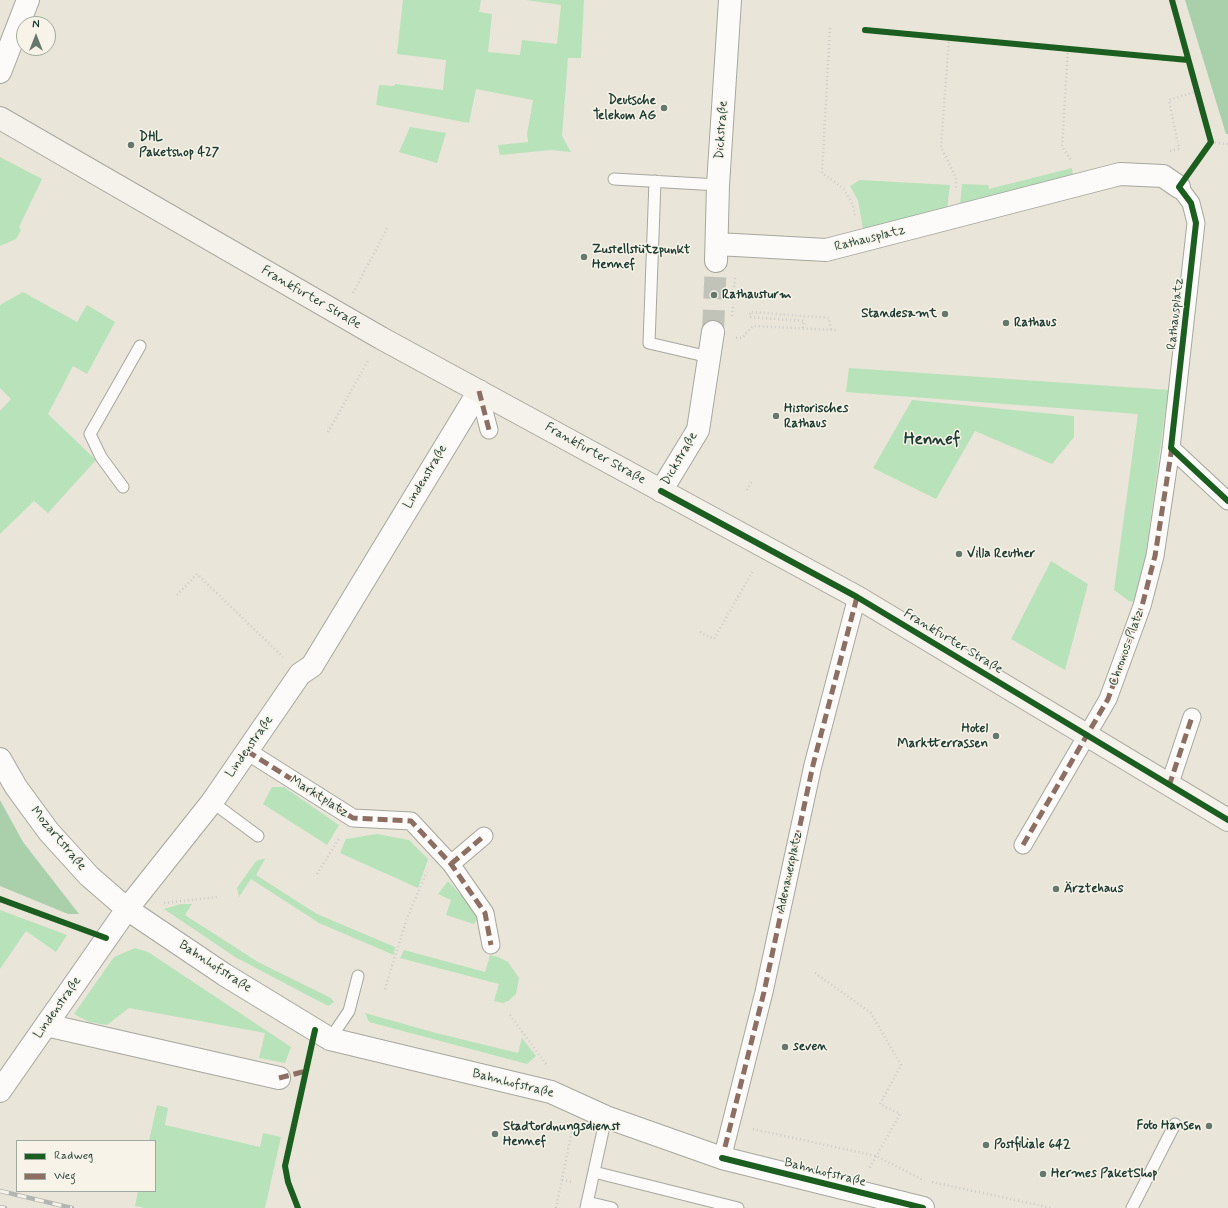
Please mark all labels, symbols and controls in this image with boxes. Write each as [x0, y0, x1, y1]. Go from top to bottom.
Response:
north arrow [16, 16, 56, 56]
text: N [32, 18, 40, 32]
place label: Deutsche Telekom AG [593, 93, 656, 124]
street label: Dickstraße [712, 100, 732, 160]
marker: Deutsche Telekom AG [659, 103, 669, 113]
place label: DHL Paketshop 427 [139, 130, 219, 161]
marker: DHL Paketshop 427 [126, 140, 136, 150]
street label: Rathausplatz [833, 223, 907, 255]
place label: Zustellstützpunkt Hennef [592, 242, 690, 273]
marker: Zustellstützpunkt Hennef [579, 252, 589, 262]
street label: Frankfurter Straße [258, 263, 364, 333]
street label: Rathausplatz [1164, 277, 1188, 351]
place label: Rathausturm [722, 287, 791, 303]
marker: Rathausturm [709, 290, 719, 300]
place label: Standesamt [861, 306, 937, 322]
marker: Standesamt [940, 309, 950, 319]
place label: Rathaus [1014, 315, 1056, 331]
marker: Rathaus [1001, 318, 1011, 328]
place label: Historisches Rathaus [784, 401, 848, 432]
marker: Historisches Rathaus [771, 411, 781, 421]
street label: Frankfurter Straße [542, 420, 648, 488]
street label: Dickstraße [658, 430, 702, 488]
district label: Hennef [904, 430, 960, 450]
street label: Lindenstraße [401, 442, 451, 512]
place label: Villa Reuther [967, 546, 1035, 562]
marker: Villa Reuther [954, 549, 964, 559]
street label: Frankfurter Straße [900, 606, 1006, 678]
street label: Chronos-Platz [1106, 608, 1148, 688]
street label: Lindenstraße [223, 713, 277, 781]
place label: Hotel Marktterrassen [897, 721, 988, 752]
marker: Hotel Marktterrassen [991, 731, 1001, 741]
street label: Marktplatz [287, 773, 351, 821]
street label: Mozartstraße [27, 804, 89, 874]
street label: Adenauerplatz [774, 830, 806, 914]
place label: Ärztehaus [1064, 881, 1124, 897]
marker: Ärztehaus [1051, 884, 1061, 894]
street label: Bahnhofstraße [176, 938, 254, 996]
street label: Lindenstraße [31, 974, 85, 1042]
place label: seven [793, 1039, 828, 1055]
marker: seven [780, 1042, 790, 1052]
street label: Bahnhofstraße [471, 1066, 555, 1102]
place label: Foto Hansen [1136, 1118, 1201, 1134]
place label: Stadtordnungsdienst Hennef [503, 1119, 620, 1150]
marker: Foto Hansen [1204, 1121, 1214, 1131]
marker: Stadtordnungsdienst Hennef [490, 1129, 500, 1139]
place label: Postfiliale 642 [994, 1137, 1071, 1153]
legend [16, 1140, 156, 1192]
marker: Postfiliale 642 [981, 1140, 991, 1150]
text: Radweg [54, 1148, 93, 1164]
street label: Bahnhofstraße [783, 1155, 867, 1191]
place label: Hermes PaketShop [1051, 1166, 1157, 1182]
text: Weg [54, 1168, 76, 1184]
marker: Hermes PaketShop [1038, 1169, 1048, 1179]

